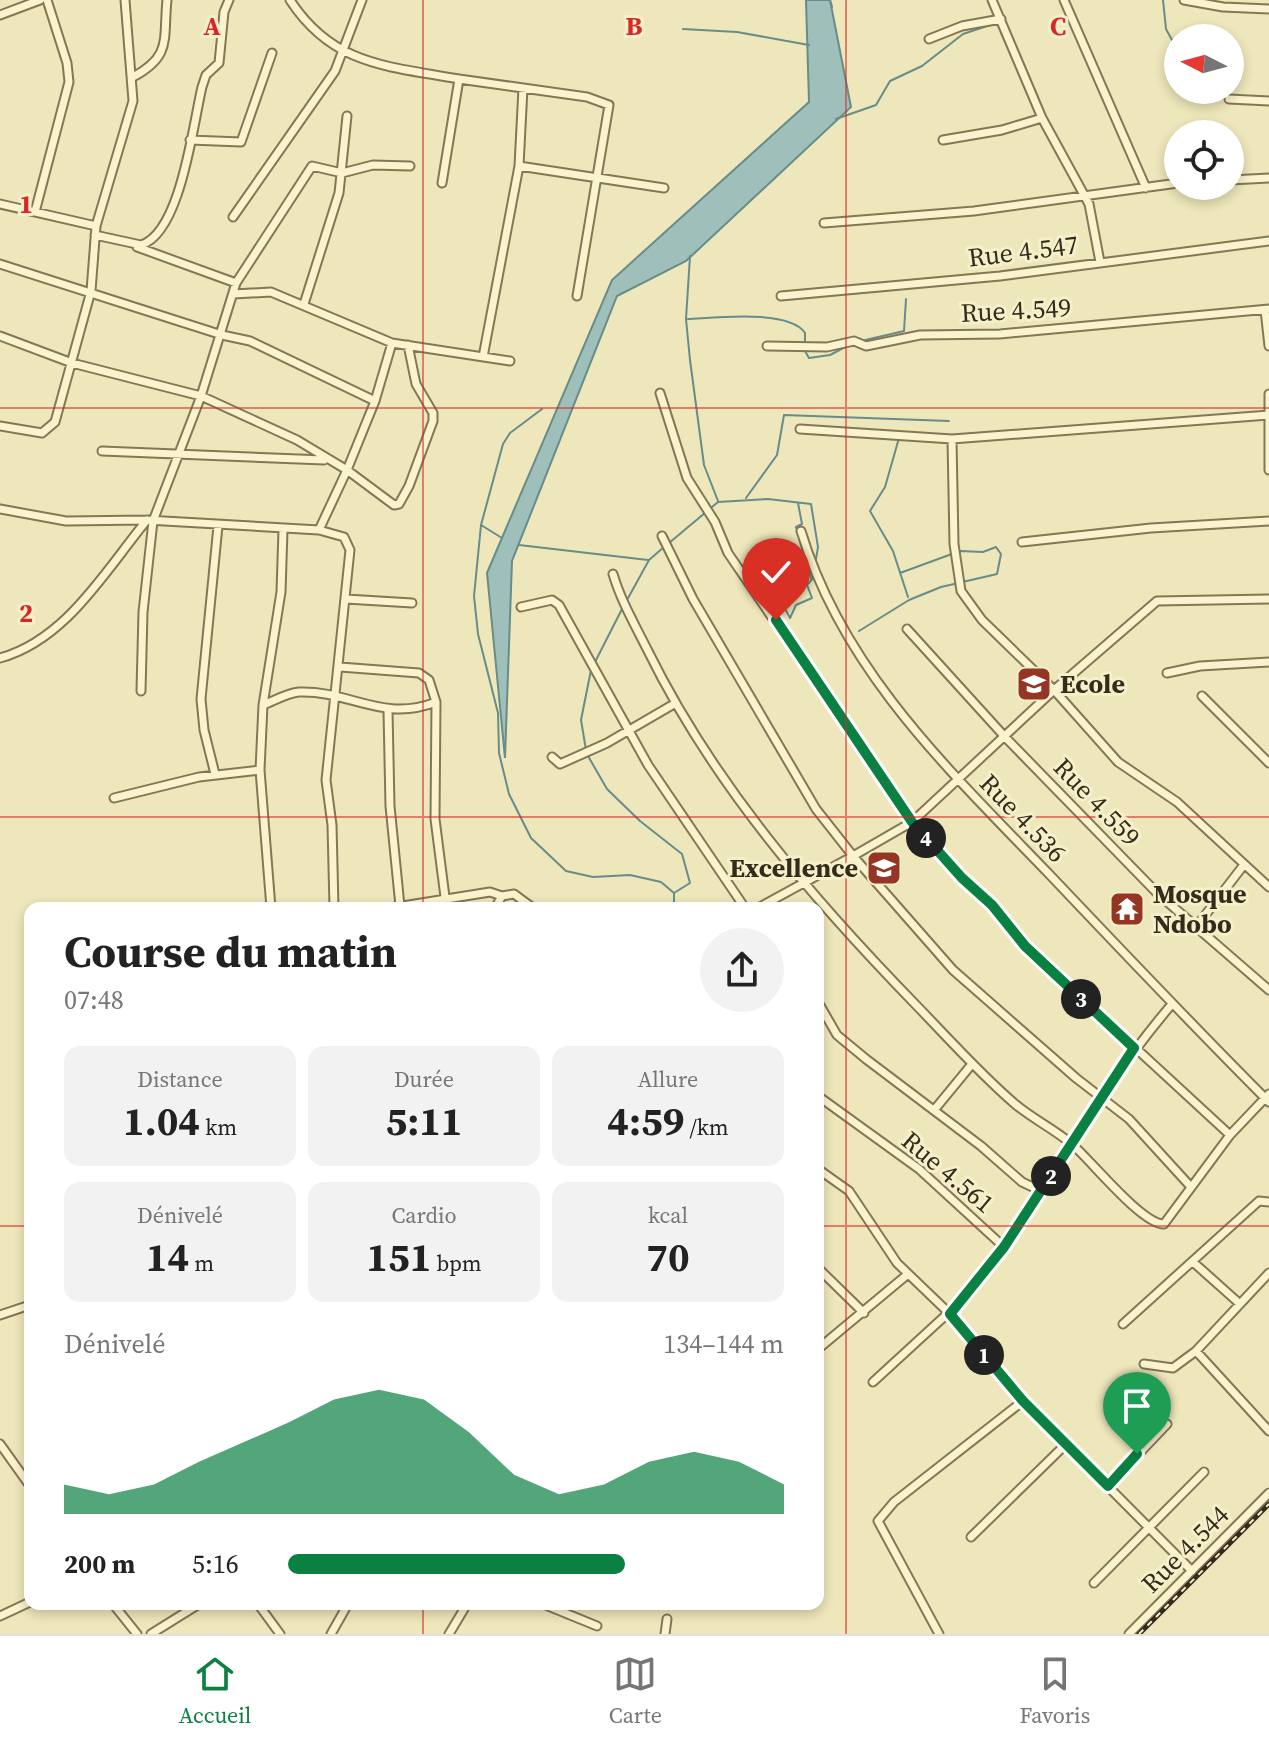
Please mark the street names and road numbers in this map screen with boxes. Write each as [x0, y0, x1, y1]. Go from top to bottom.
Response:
street label: Rue 4.547 [966, 226, 1080, 276]
street label: Rue 4.549 [960, 289, 1072, 331]
street label: Rue 4.559 [1046, 750, 1148, 854]
street label: Rue 4.536 [972, 766, 1074, 870]
street label: Rue 4.561 [894, 1123, 1002, 1221]
street label: Rue 4.544 [1133, 1497, 1237, 1601]

